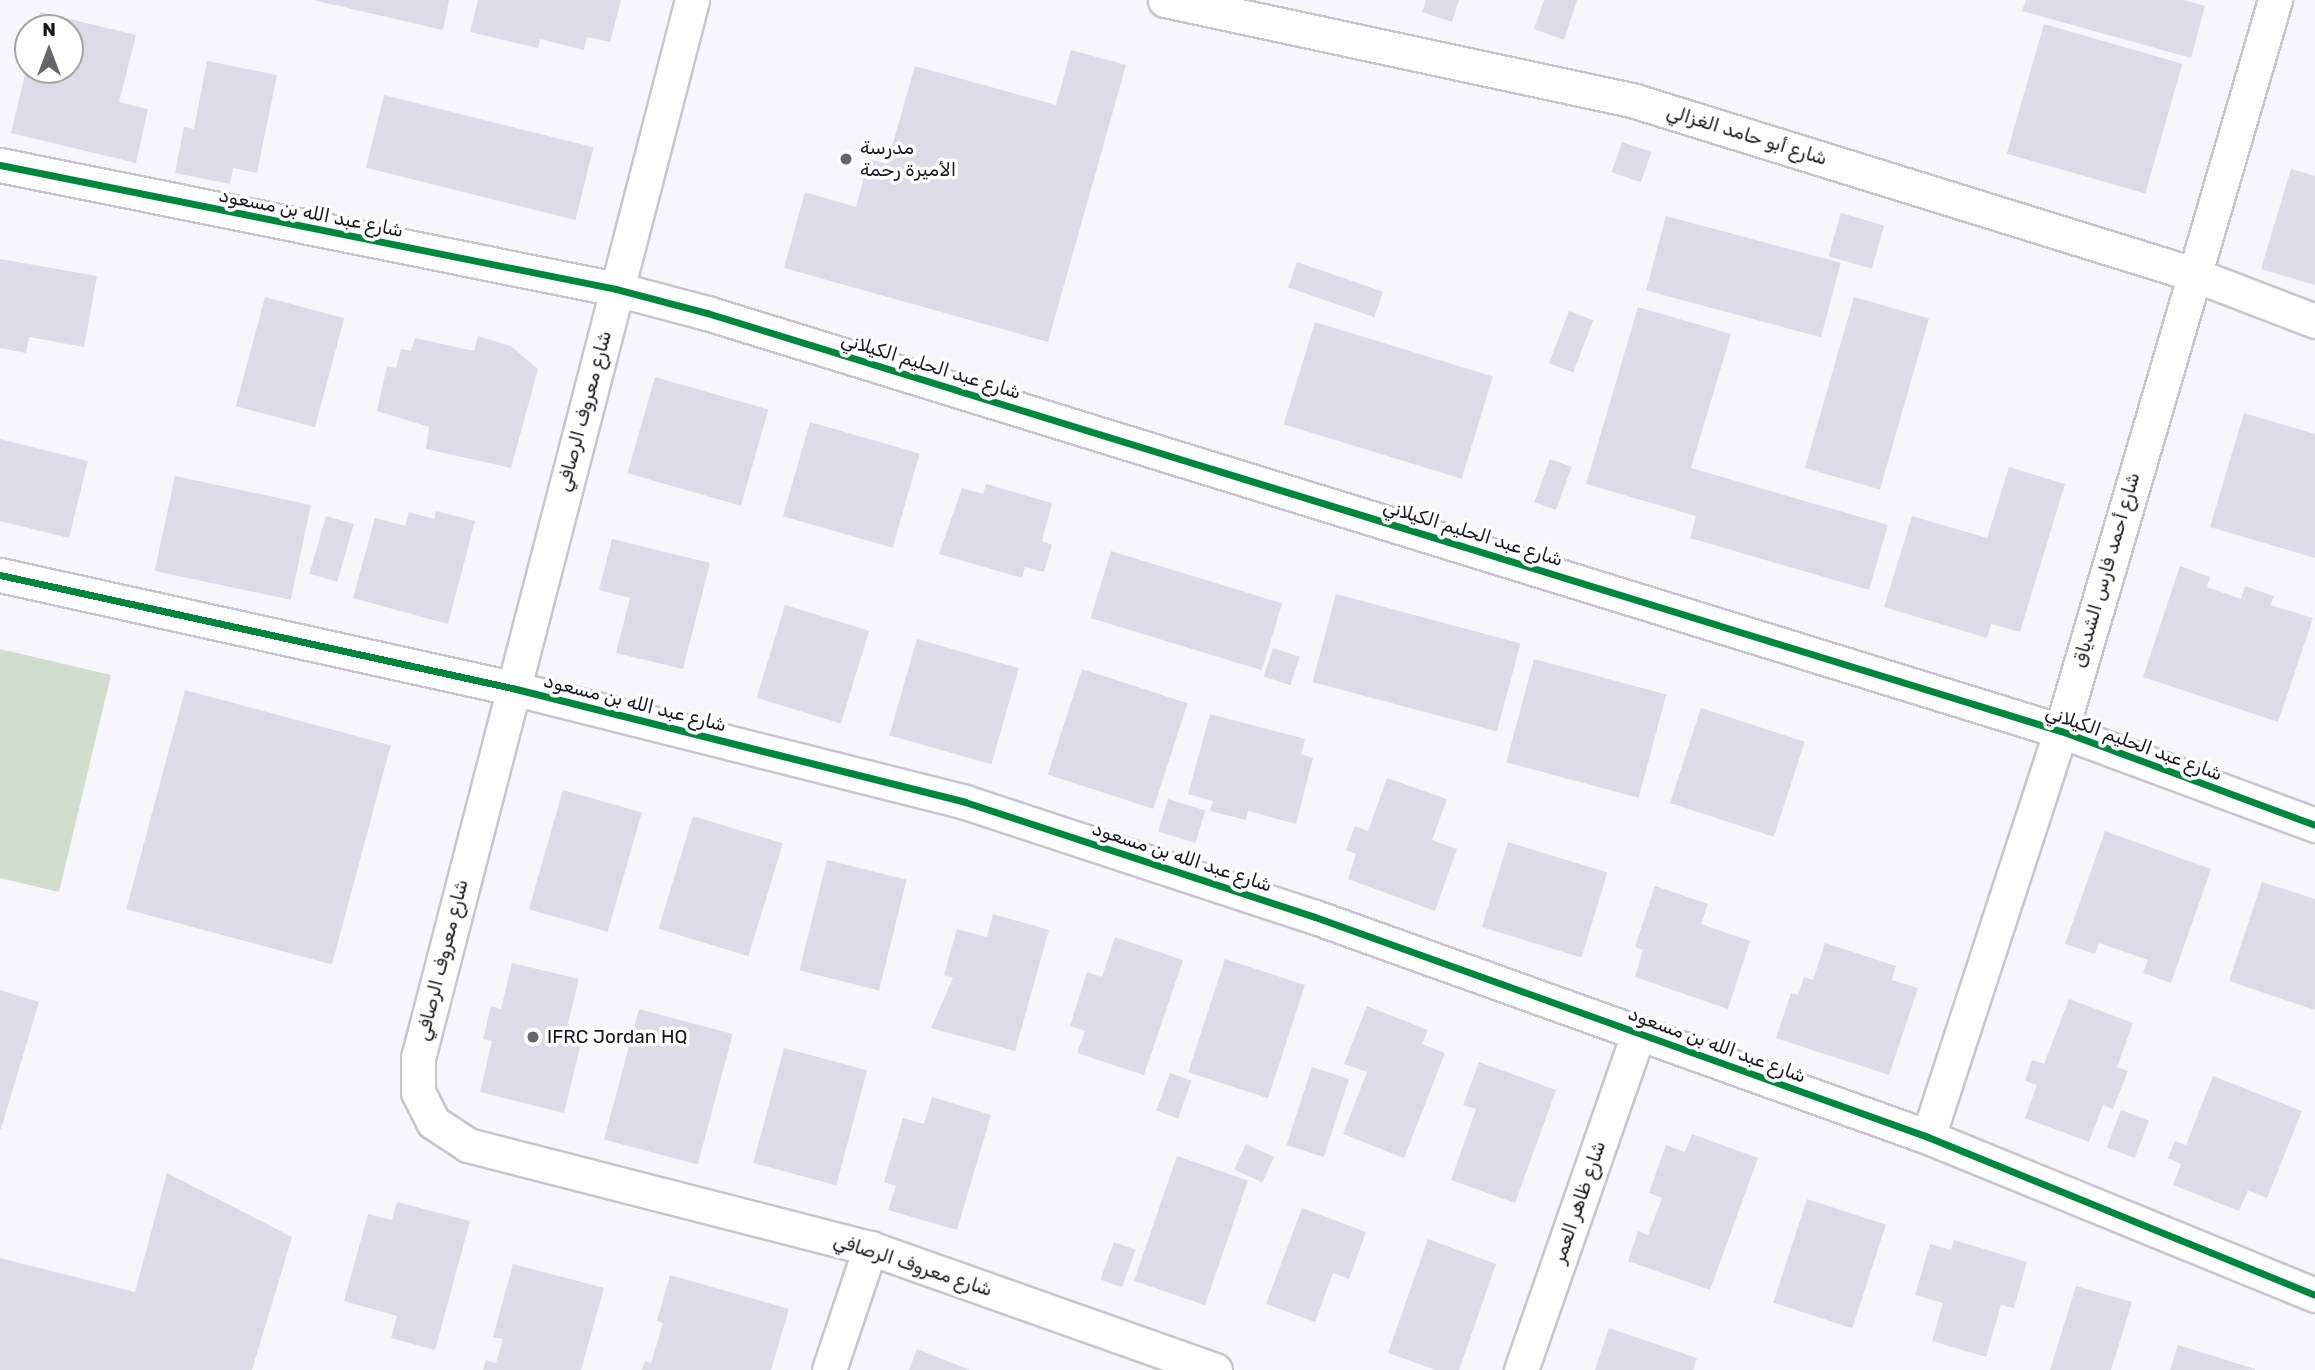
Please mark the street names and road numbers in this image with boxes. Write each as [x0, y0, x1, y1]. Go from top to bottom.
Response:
street label: شارع أبو حامد الغزالي [1664, 100, 1830, 170]
street label: شارع عبد الله بن مسعود [217, 184, 405, 242]
street label: شارع معروف الرصافي [552, 328, 616, 494]
street label: شارع عبد الحليم الكيلاني [838, 328, 1024, 404]
street label: شارع أحمد فارس الشدياق [2067, 470, 2145, 670]
street label: شارع عبد الحليم الكيلاني [1380, 495, 1566, 571]
street label: شارع عبد الله بن مسعود [541, 669, 729, 737]
street label: شارع عبد الحليم الكيلاني [2042, 700, 2226, 786]
street label: شارع عبد الله بن مسعود [1089, 817, 1275, 897]
street label: شارع معروف الرصافي [411, 877, 473, 1043]
street label: شارع عبد الله بن مسعود [1625, 1002, 1809, 1088]
street label: شارع ظاهر العمر [1547, 1138, 1611, 1266]
street label: شارع معروف الرصافي [831, 1229, 995, 1301]

